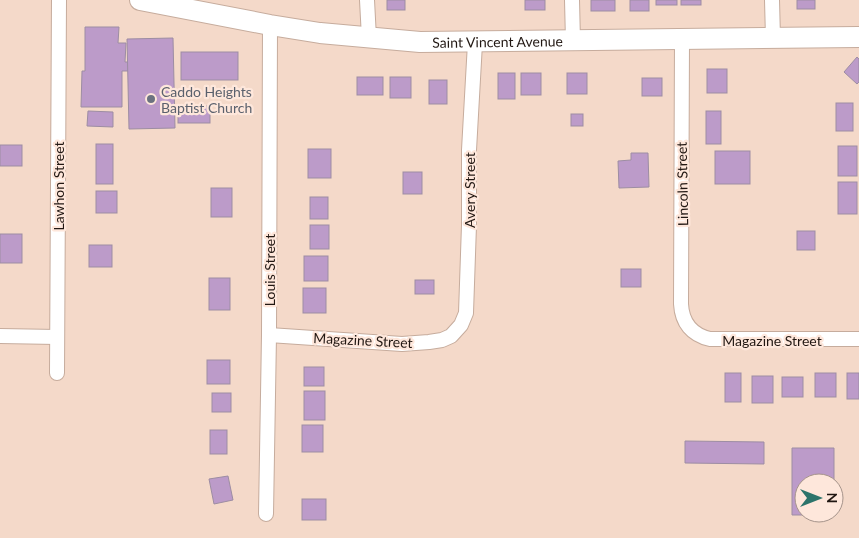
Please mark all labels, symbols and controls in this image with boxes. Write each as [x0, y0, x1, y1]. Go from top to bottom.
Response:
street label: Saint Vincent Avenue [432, 32, 563, 50]
place label: Caddo Heights Baptist Church [161, 83, 252, 116]
marker: Caddo Heights Baptist Church [145, 93, 157, 105]
street label: Lawhon Street [50, 141, 67, 231]
street label: Lincoln Street [673, 142, 691, 226]
street label: Avery Street [461, 152, 478, 228]
street label: Louis Street [261, 234, 278, 306]
street label: Magazine Street [313, 329, 413, 351]
street label: Magazine Street [722, 332, 822, 349]
north arrow [794, 473, 844, 523]
text: N [824, 493, 841, 503]

